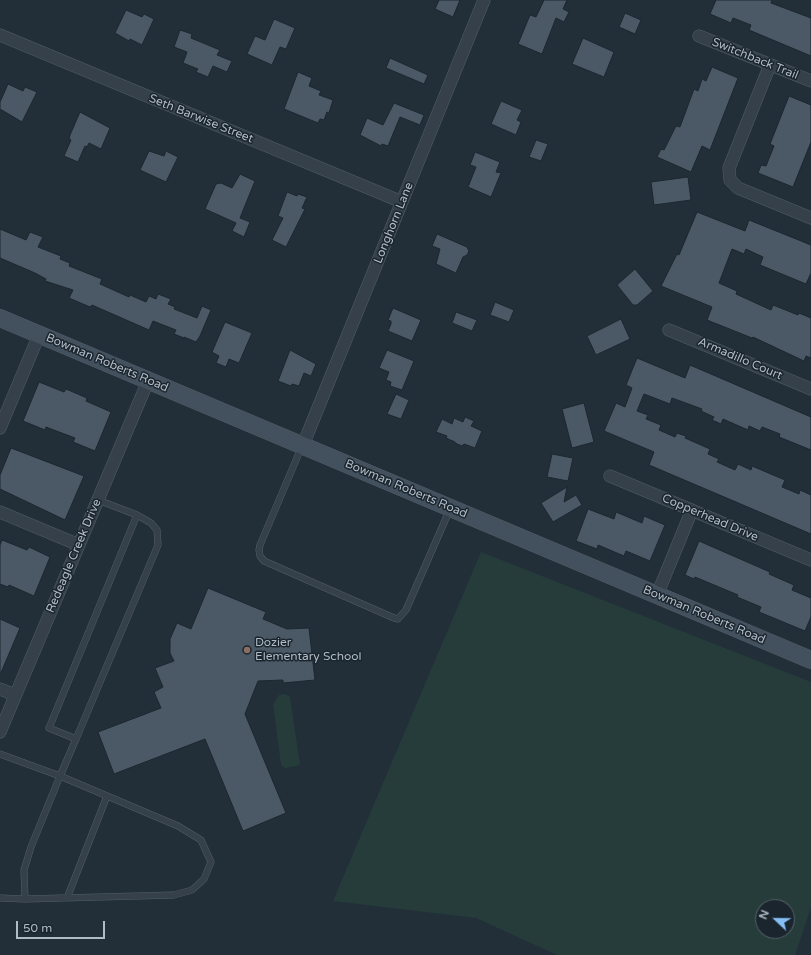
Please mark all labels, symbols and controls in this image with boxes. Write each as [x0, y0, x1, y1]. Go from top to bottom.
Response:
street label: Switchback Trail [710, 35, 800, 83]
street label: Seth Barwise Street [147, 91, 255, 147]
street label: Longhorn Lane [371, 180, 417, 266]
street label: Bowman Roberts Road [44, 331, 170, 395]
street label: Armadillo Court [696, 335, 784, 383]
street label: Bowman Roberts Road [343, 457, 469, 521]
street label: Copperhead Drive [660, 491, 760, 545]
street label: Redeagle Creek Drive [43, 497, 105, 615]
street label: Bowman Roberts Road [641, 583, 767, 647]
place label: Dozier Elementary School [255, 636, 362, 664]
marker: Dozier Elementary School [242, 645, 252, 655]
north arrow [755, 899, 795, 939]
text: N [757, 908, 772, 921]
scale bar [18, 913, 107, 939]
text: 50 m [23, 921, 52, 935]

